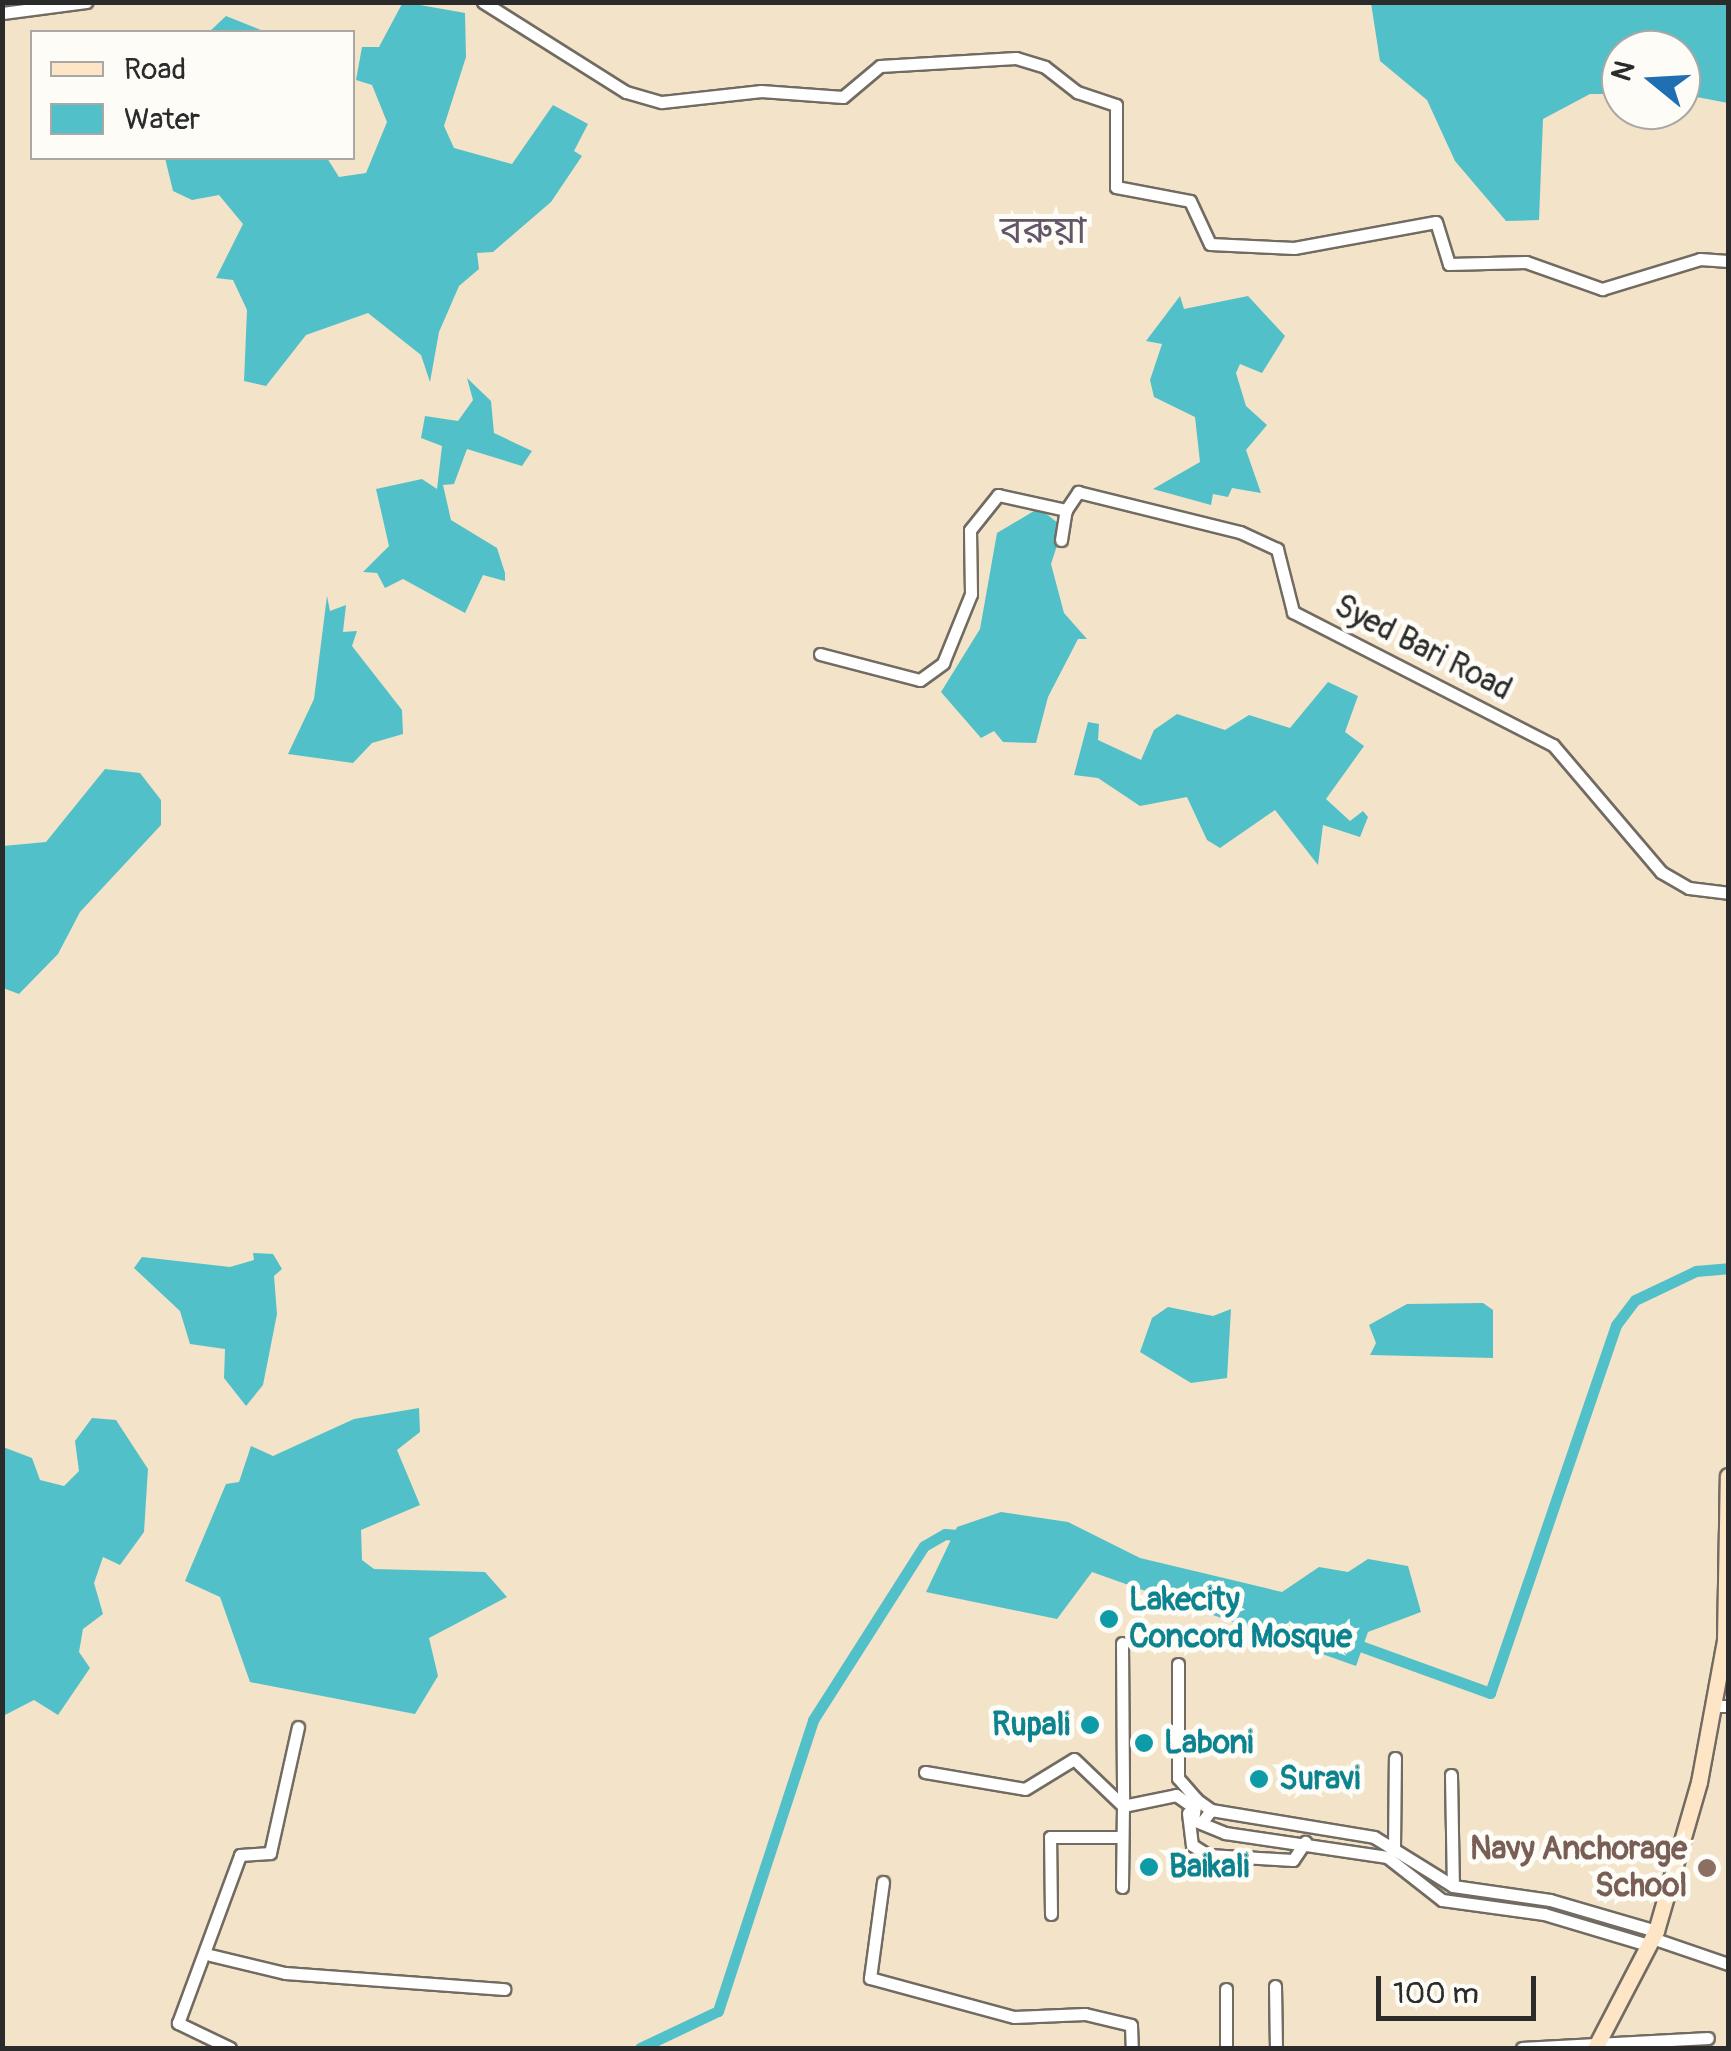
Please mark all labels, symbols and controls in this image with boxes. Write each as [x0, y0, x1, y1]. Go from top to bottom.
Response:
legend [30, 30, 355, 160]
north arrow [1601, 30, 1701, 130]
text: Road [124, 51, 186, 88]
text: N [1604, 57, 1643, 86]
text: Water [124, 101, 200, 138]
district label: বরুয়া [1000, 209, 1086, 255]
street label: Syed Bari Road [1328, 587, 1518, 709]
place label: Lakecity Concord Mosque [1129, 1582, 1352, 1657]
marker: Lakecity Concord Mosque [1098, 1608, 1120, 1630]
place label: Rupali [992, 1706, 1070, 1744]
marker: Rupali [1079, 1714, 1101, 1736]
place label: Laboni [1164, 1724, 1253, 1762]
marker: Laboni [1133, 1732, 1155, 1754]
place label: Suravi [1279, 1760, 1360, 1798]
marker: Suravi [1248, 1768, 1270, 1790]
place label: Navy Anchorage School [1470, 1831, 1687, 1906]
place label: Baikali [1169, 1848, 1249, 1886]
marker: Baikali [1138, 1856, 1160, 1878]
marker: Navy Anchorage School [1696, 1857, 1718, 1879]
scale bar [1381, 1956, 1541, 2018]
text: 100 m [1393, 1975, 1479, 2012]

